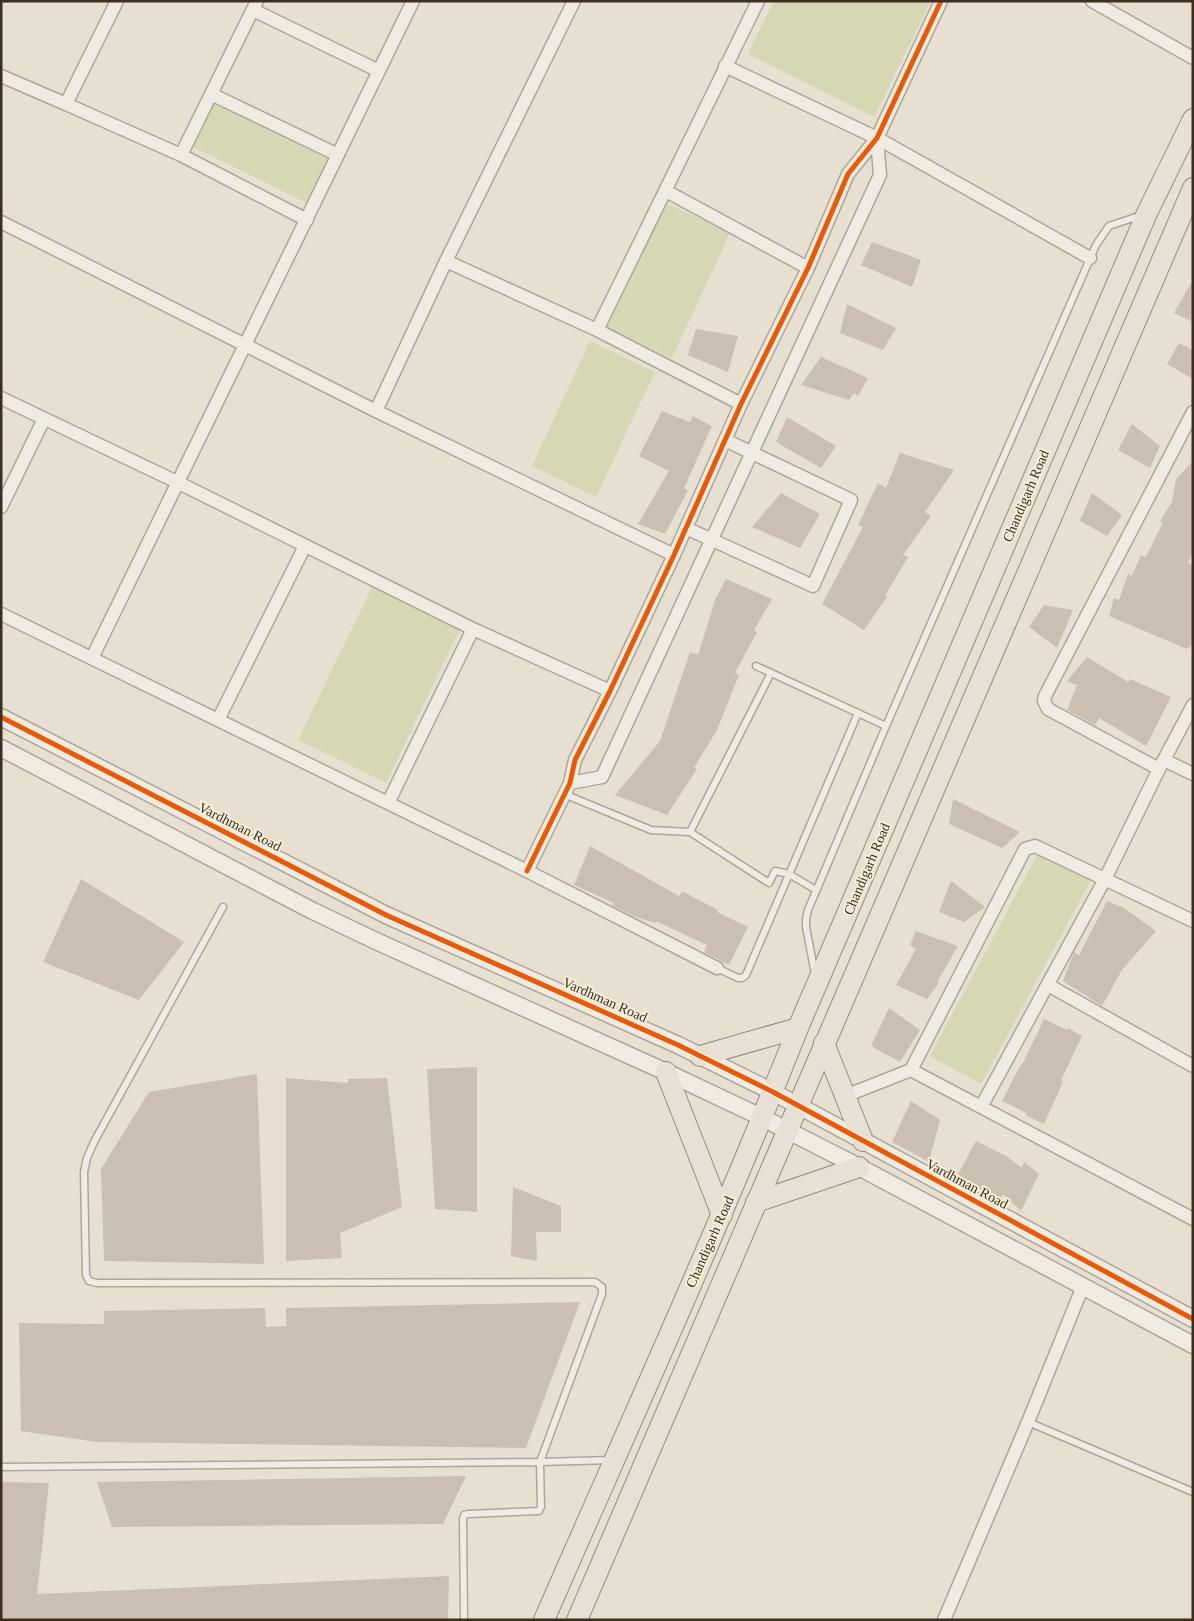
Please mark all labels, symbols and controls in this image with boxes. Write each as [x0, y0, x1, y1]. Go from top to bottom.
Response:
street label: Chandigarh Road [1000, 448, 1052, 544]
street label: Vardhman Road [196, 800, 284, 854]
street label: Chandigarh Road [841, 821, 893, 917]
street label: Vardhman Road [561, 975, 649, 1025]
street label: Vardhman Road [923, 1156, 1011, 1212]
street label: Chandigarh Road [683, 1194, 737, 1290]

